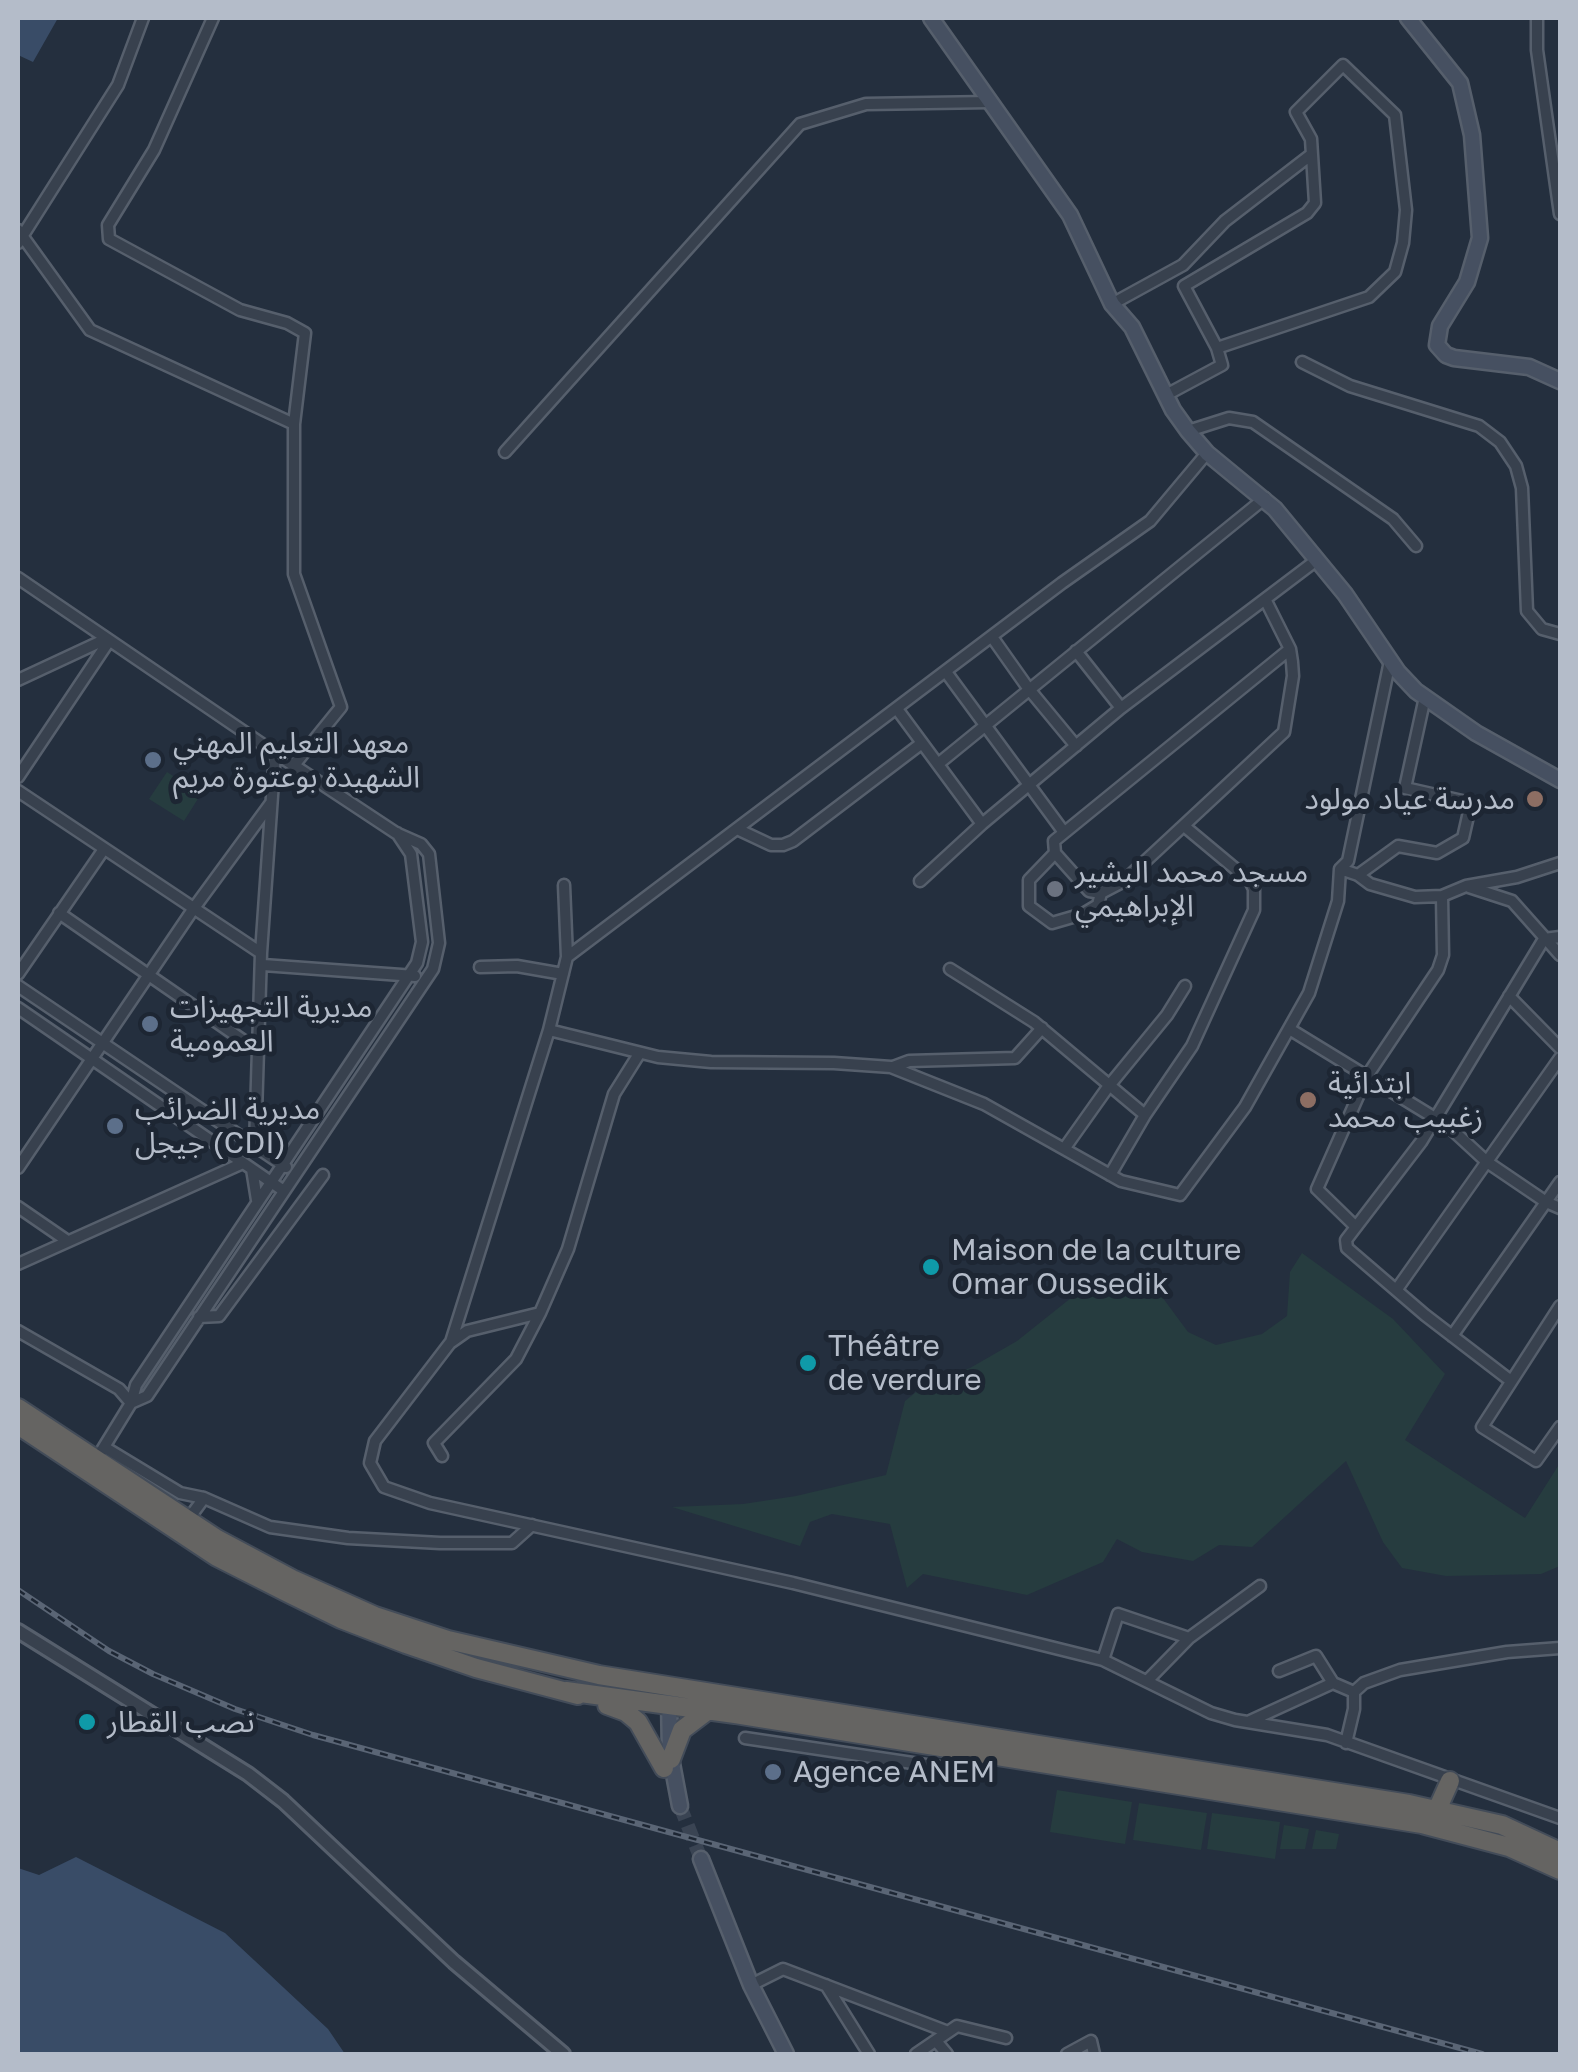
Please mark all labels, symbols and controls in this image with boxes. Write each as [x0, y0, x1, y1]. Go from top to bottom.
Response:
place label: معهد التعليم المهني الشهيدة بوعتورة مريم [173, 725, 420, 796]
marker: معهد التعليم المهني الشهيدة بوعتورة مريم [142, 749, 164, 771]
place label: مدرسة عياد مولود [1305, 781, 1515, 817]
marker: مدرسة عياد مولود [1524, 788, 1546, 810]
place label: مسجد محمد البشير الإبراهيمي [1075, 854, 1308, 924]
marker: مسجد محمد البشير الإبراهيمي [1044, 878, 1066, 900]
place label: مديرية التجهيزات العمومية [170, 989, 372, 1060]
marker: مديرية التجهيزات العمومية [139, 1013, 161, 1035]
place label: ابتدائية زغبيب محمد [1328, 1065, 1483, 1136]
marker: ابتدائية زغبيب محمد [1297, 1089, 1319, 1111]
place label: مديرية الضرائب جيجل (CDI) [135, 1091, 320, 1162]
marker: مديرية الضرائب جيجل (CDI) [104, 1115, 126, 1137]
place label: Maison de la culture Omar Oussedik [951, 1232, 1241, 1302]
marker: Maison de la culture Omar Oussedik [920, 1256, 942, 1278]
place label: Théâtre de verdure [828, 1328, 982, 1398]
marker: Théâtre de verdure [797, 1352, 819, 1374]
place label: نصب القطار [107, 1704, 255, 1740]
marker: نصب القطار [76, 1711, 98, 1733]
place label: Agence ANEM [793, 1754, 995, 1790]
marker: Agence ANEM [762, 1761, 784, 1783]

